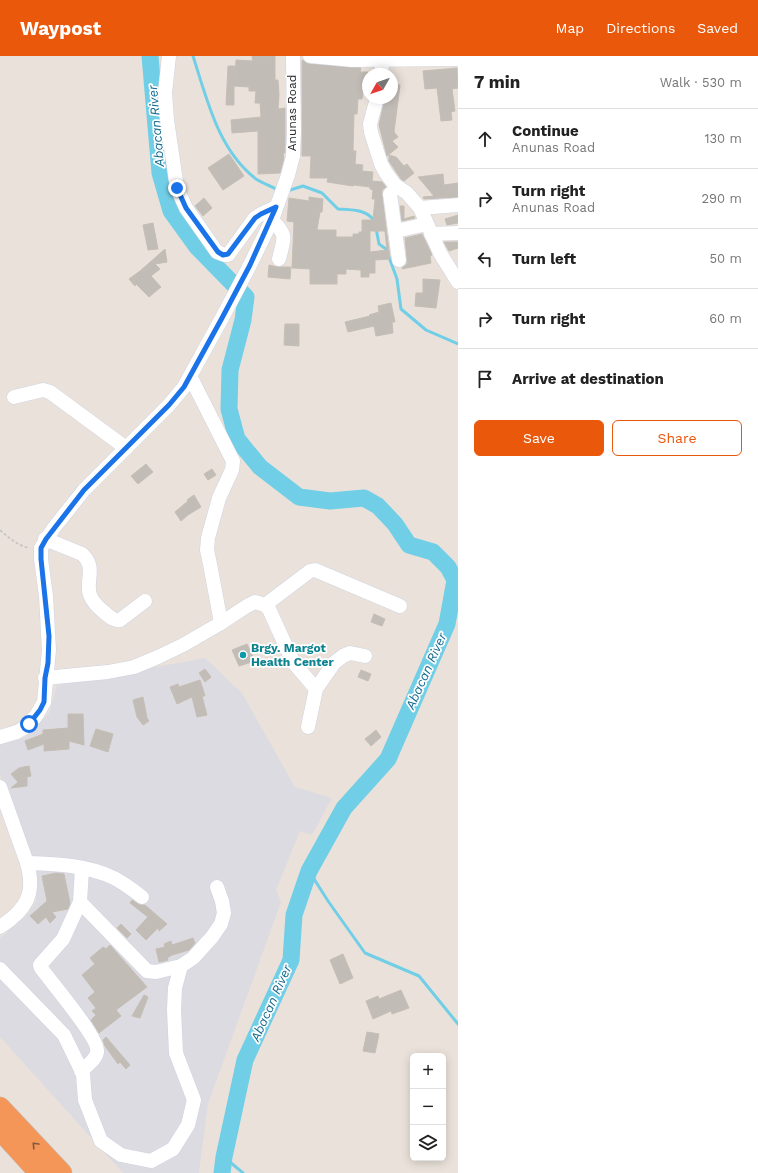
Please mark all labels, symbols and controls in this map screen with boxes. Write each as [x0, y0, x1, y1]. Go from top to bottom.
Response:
text: Waypost [20, 17, 101, 40]
text: Map [556, 20, 584, 36]
text: Directions [606, 20, 675, 36]
text: Saved [697, 20, 738, 36]
north arrow [362, 68, 398, 104]
text: 7 min [474, 72, 520, 92]
street label: Anunas Road [285, 75, 299, 151]
text: Walk · 530 m [660, 75, 742, 90]
water label: Abacan River [145, 83, 167, 169]
text: Continue [512, 122, 579, 140]
icon: ahead [474, 128, 496, 150]
text: 130 m [704, 131, 742, 146]
text: Anunas Road [512, 140, 595, 155]
route end [168, 179, 186, 197]
text: Turn right [512, 182, 585, 200]
icon: right [474, 188, 496, 210]
text: 290 m [701, 191, 742, 206]
text: Anunas Road [512, 200, 595, 215]
icon: left [474, 248, 496, 270]
text: Turn left [512, 250, 576, 268]
text: 50 m [710, 251, 742, 266]
icon: right [474, 308, 496, 330]
text: Turn right [512, 310, 585, 328]
text: 60 m [709, 311, 742, 326]
icon: arrive [474, 368, 496, 390]
text: Arrive at destination [512, 370, 664, 388]
button: Save [474, 420, 604, 456]
button: Share [612, 420, 742, 456]
water label: Abacan River [402, 630, 450, 713]
place label: Brgy. Margot Health Center [251, 641, 334, 669]
marker: Brgy. Margot Health Center [238, 650, 248, 660]
route start [20, 715, 38, 733]
water label: Abacan River [247, 962, 295, 1045]
map controls [410, 1053, 446, 1161]
button: + [410, 1053, 446, 1089]
button: − [410, 1089, 446, 1125]
button: layers [410, 1125, 446, 1161]
one-way arrow [32, 1142, 40, 1150]

